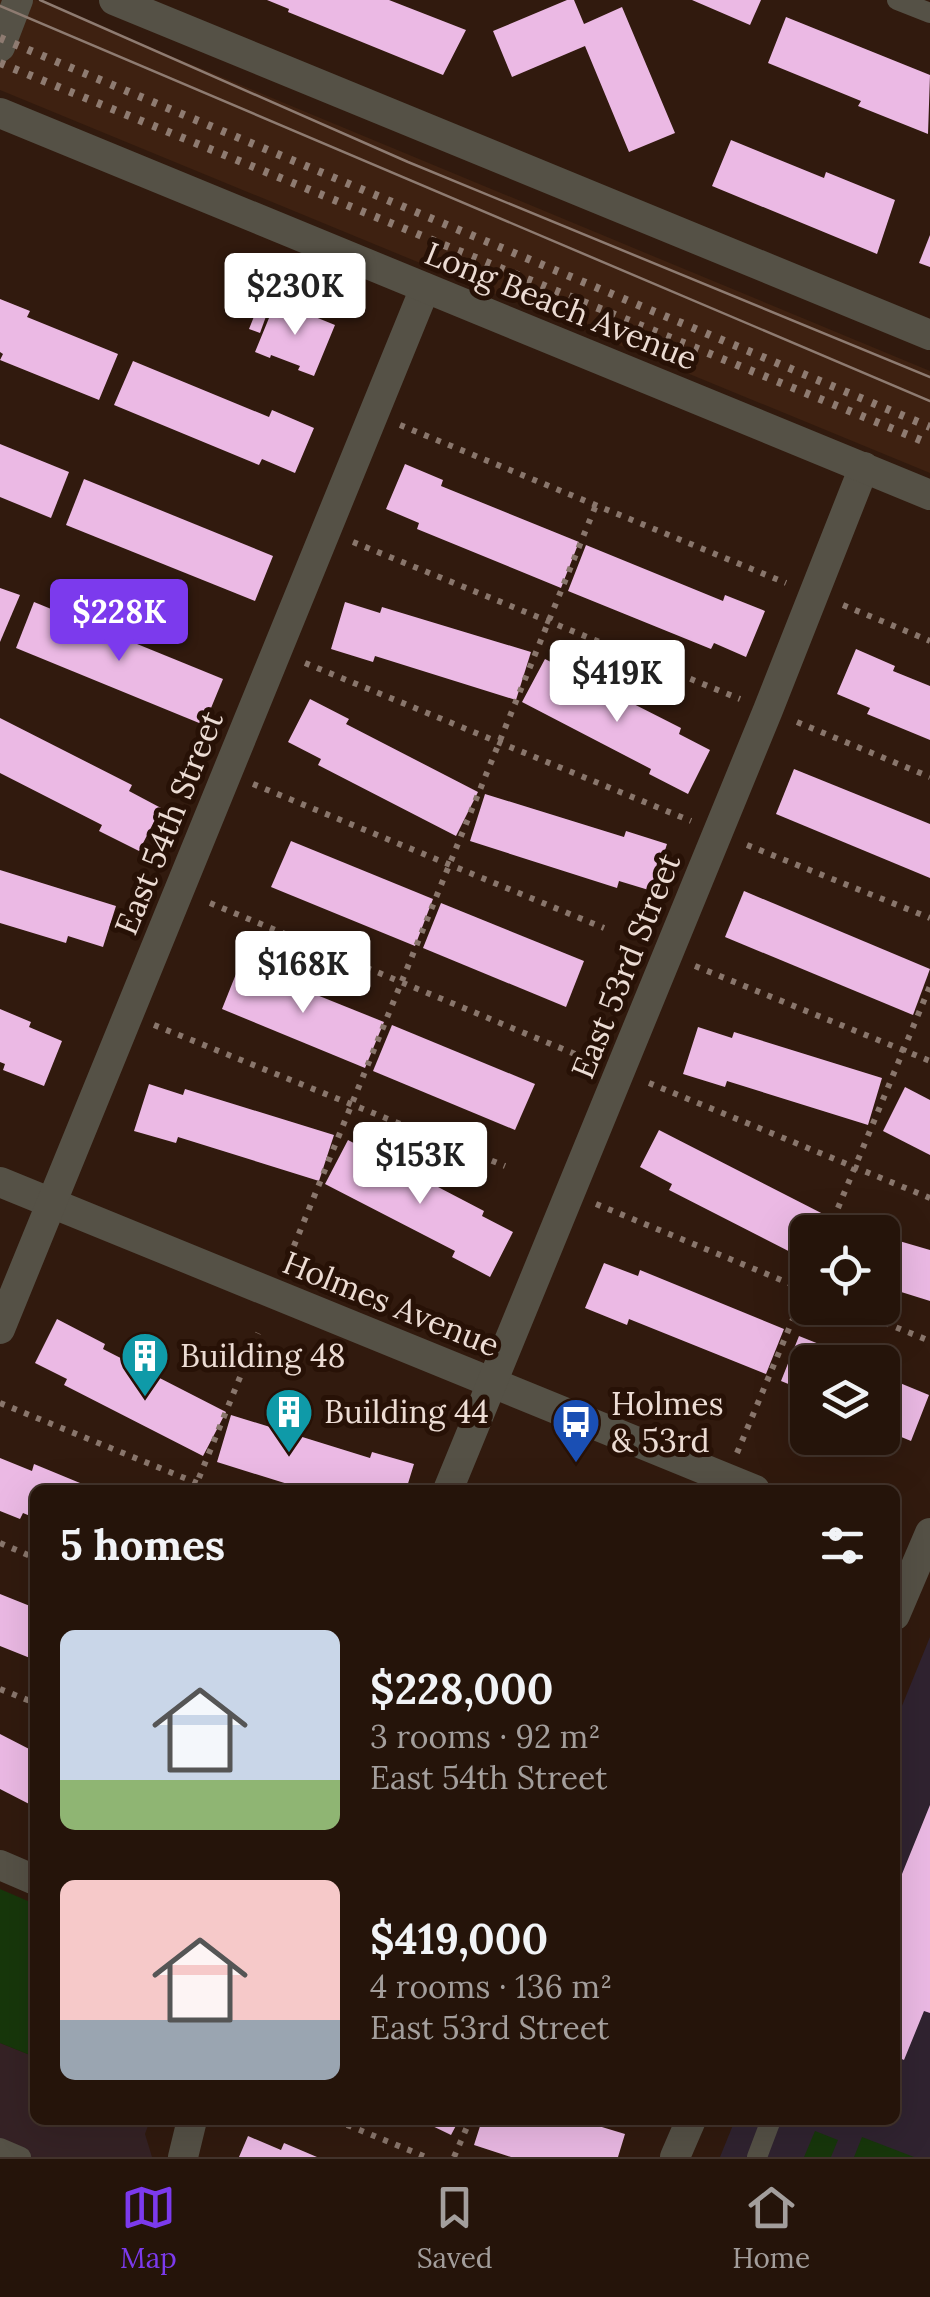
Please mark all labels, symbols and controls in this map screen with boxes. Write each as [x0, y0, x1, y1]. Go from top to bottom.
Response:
street label: Long Beach Avenue [419, 232, 703, 379]
pin: $230K [225, 253, 365, 338]
text: $230K [247, 265, 343, 306]
pin: $228K [49, 579, 189, 664]
text: $228K [72, 591, 166, 632]
pin: $419K [547, 640, 687, 725]
text: $419K [572, 652, 662, 693]
street label: East 54th Street [105, 704, 232, 941]
street label: East 53rd Street [562, 847, 690, 1084]
pin: $168K [233, 931, 373, 1016]
text: $168K [257, 943, 349, 984]
pin: $153K [350, 1122, 490, 1207]
text: $153K [375, 1134, 465, 1175]
map controls [790, 1215, 900, 1455]
button: locate [790, 1215, 900, 1325]
street label: Holmes Avenue [277, 1242, 505, 1366]
building icon: Building 48 [119, 1330, 171, 1398]
place label: Building 48 [180, 1335, 345, 1376]
button: layers [790, 1345, 900, 1455]
place label: Holmes & 53rd [611, 1383, 723, 1461]
building icon: Building 44 [263, 1386, 315, 1454]
place label: Building 44 [324, 1391, 489, 1432]
bus stop icon: Holmes & 53rd [550, 1396, 602, 1464]
text: 5 homes [60, 1518, 225, 1572]
icon: filters [815, 1518, 870, 1573]
text: $228,000 [370, 1662, 554, 1716]
icon: home [140, 1670, 260, 1790]
text: 3 rooms · 92 m² [370, 1716, 601, 1757]
text: East 54th Street [370, 1757, 608, 1798]
text: $419,000 [370, 1912, 548, 1966]
icon: home [140, 1920, 260, 2040]
text: 4 rooms · 136 m² [370, 1966, 612, 2007]
text: East 53rd Street [370, 2007, 609, 2048]
tab: Map [120, 2180, 177, 2276]
tab: Saved [417, 2180, 492, 2276]
tab: Home [732, 2180, 810, 2276]

